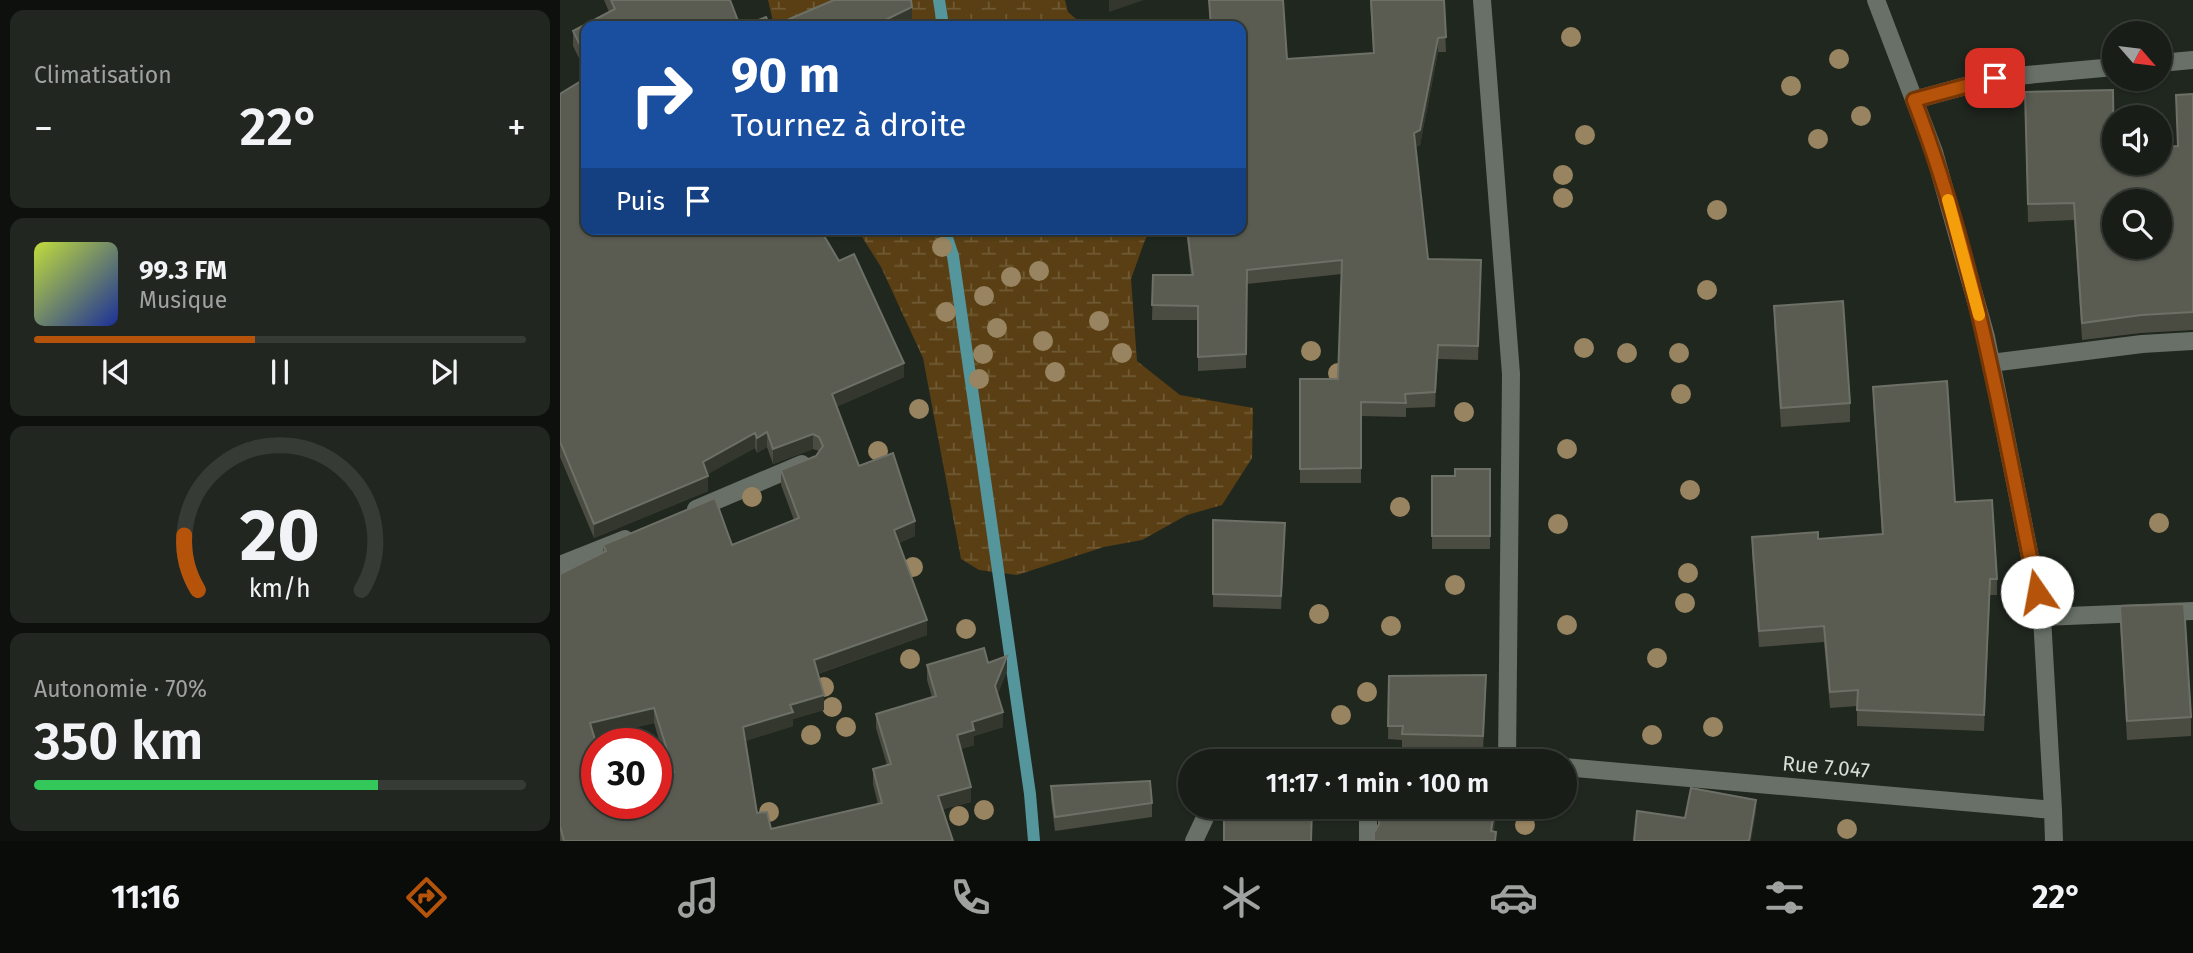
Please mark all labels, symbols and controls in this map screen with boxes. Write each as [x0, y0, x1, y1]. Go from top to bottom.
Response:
north arrow [2102, 21, 2172, 91]
map controls [2102, 21, 2172, 259]
text: 90 m [731, 46, 840, 105]
pin [1965, 48, 2025, 108]
icon: right [616, 49, 707, 140]
icon: arrive [1976, 59, 2014, 97]
text: Climatisation [34, 61, 172, 89]
text: 22° [240, 96, 320, 159]
text: − [34, 105, 53, 151]
text: + [507, 105, 526, 151]
button: sound [2102, 105, 2172, 175]
text: Tournez à droite [731, 106, 967, 144]
icon: arrive [679, 182, 717, 220]
text: Puis [616, 186, 665, 217]
button: search [2102, 189, 2172, 259]
text: 99.3 FM [139, 255, 227, 286]
text: Musique [139, 286, 227, 314]
icon: previous [97, 353, 135, 391]
icon: pause [261, 353, 299, 391]
icon: next [425, 353, 463, 391]
text: 20 [240, 493, 320, 580]
position arrow [2000, 555, 2074, 629]
text: km/h [249, 574, 311, 604]
text: Autonomie · 70% [34, 675, 207, 703]
text: 350 km [34, 710, 203, 773]
speed limit sign: 30 [581, 728, 672, 819]
street label: Rue 7.047 [1781, 750, 1871, 784]
text: 11:17 · 1 min · 100 m [1266, 768, 1489, 799]
icon: directions [402, 873, 451, 922]
icon: music [674, 873, 723, 922]
icon: phone [946, 873, 995, 922]
icon: climate [1217, 873, 1266, 922]
icon: car [1489, 873, 1538, 922]
icon: filters [1760, 873, 1809, 922]
text: 11:16 [111, 878, 180, 916]
text: 22° [2032, 878, 2082, 916]

